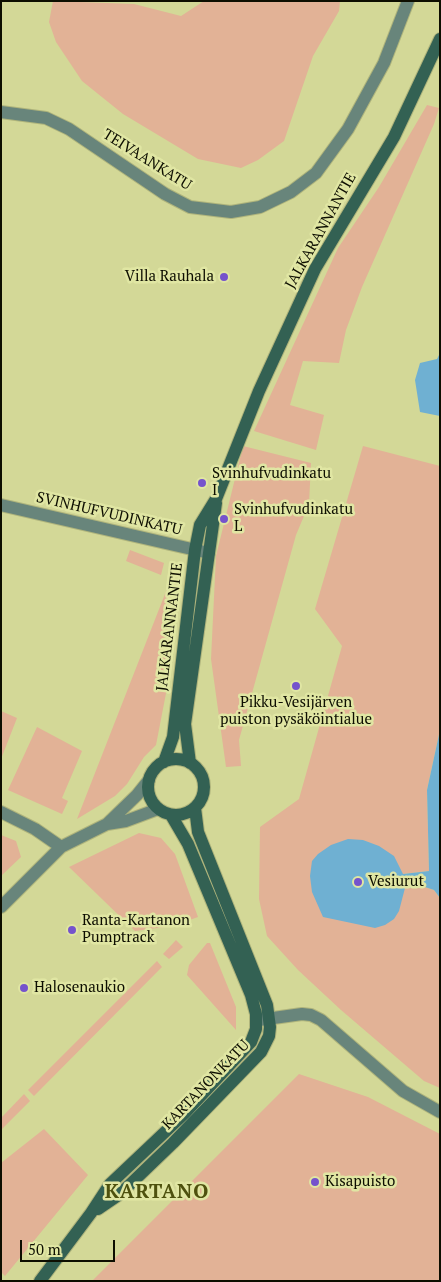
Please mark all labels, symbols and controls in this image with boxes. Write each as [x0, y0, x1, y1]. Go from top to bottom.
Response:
street label: TEIVAANKATU [99, 126, 195, 194]
street label: JALKARANNANTIE [282, 170, 360, 292]
place label: Villa Rauhala [125, 268, 214, 286]
marker: Villa Rauhala [218, 271, 230, 283]
place label: Svinhufvudinkatu I [212, 465, 331, 500]
marker: Svinhufvudinkatu I [196, 477, 208, 489]
street label: SVINHUFVUDINKATU [35, 489, 183, 539]
place label: Svinhufvudinkatu L [234, 501, 353, 536]
marker: Svinhufvudinkatu L [218, 513, 230, 525]
street label: JALKARANNANTIE [153, 562, 187, 692]
marker: Pikku-Vesijärven puiston pysäköintialue [290, 680, 302, 692]
place label: Pikku-Vesijärven puiston pysäköintialue [220, 694, 372, 729]
place label: Vesiurut [368, 873, 424, 891]
marker: Vesiurut [352, 876, 364, 888]
place label: Ranta-Kartanon Pumptrack [82, 912, 190, 947]
marker: Ranta-Kartanon Pumptrack [66, 924, 78, 936]
place label: Halosenaukio [34, 979, 125, 997]
marker: Halosenaukio [18, 982, 30, 994]
street label: KARTANONKATU [159, 1036, 253, 1134]
place label: Kisapuisto [325, 1173, 395, 1191]
marker: Kisapuisto [309, 1176, 321, 1188]
district label: KARTANO [104, 1180, 210, 1204]
scale bar [22, 1230, 118, 1262]
text: 50 m [28, 1239, 61, 1259]

